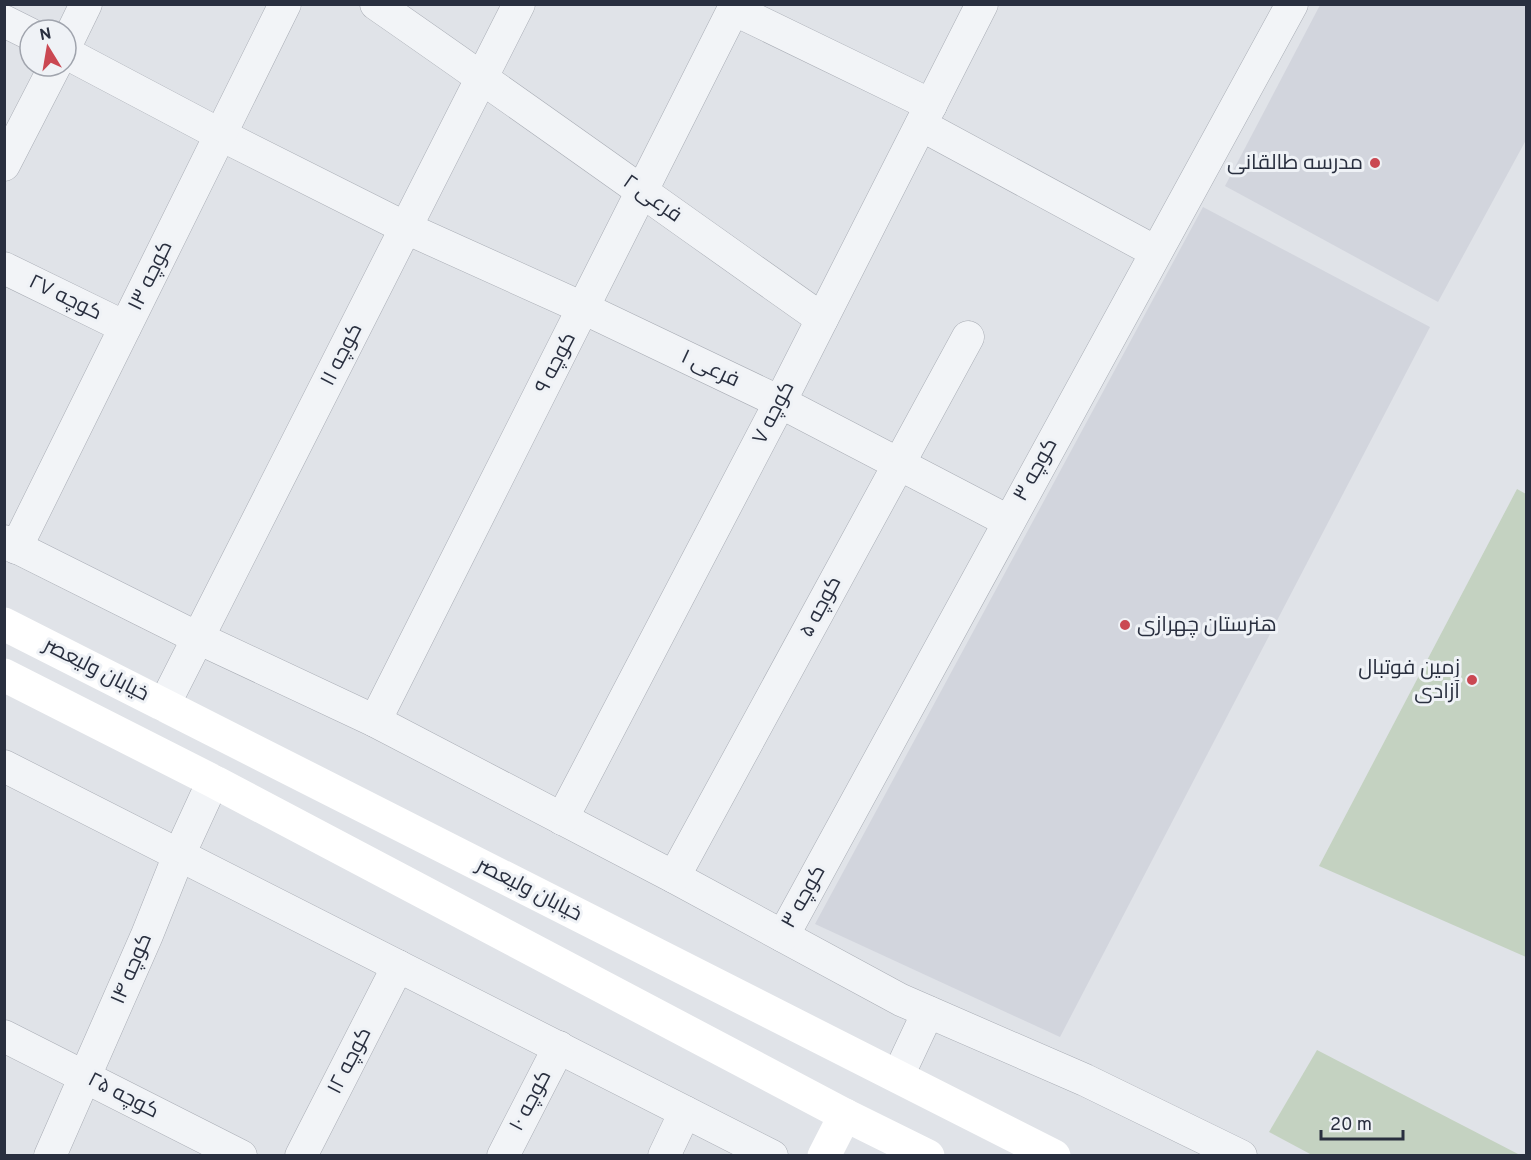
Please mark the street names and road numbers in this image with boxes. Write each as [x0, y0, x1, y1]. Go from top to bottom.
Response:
street label: فرعی ۲ [617, 169, 687, 229]
street label: کوچه ۱۳ [122, 237, 180, 315]
street label: کوچه ۲۷ [24, 269, 106, 327]
street label: کوچه ۱۱ [315, 319, 369, 391]
street label: کوچه ۹ [529, 328, 583, 398]
street label: فرعی ۱ [676, 344, 744, 394]
street label: کوچه ۷ [747, 377, 801, 449]
street label: کوچه ۳ [1008, 434, 1064, 506]
street label: کوچه ۵ [794, 572, 848, 642]
street label: خیابان ولیعصر [38, 631, 153, 708]
street label: خیابان ولیعصر [471, 851, 586, 928]
street label: کوچه ۳ [776, 861, 832, 933]
street label: کوچه ۱۴ [105, 929, 159, 1009]
street label: کوچه ۱۲ [322, 1023, 378, 1099]
street label: کوچه ۱۰ [504, 1066, 558, 1136]
street label: کوچه ۲۵ [83, 1067, 163, 1125]

